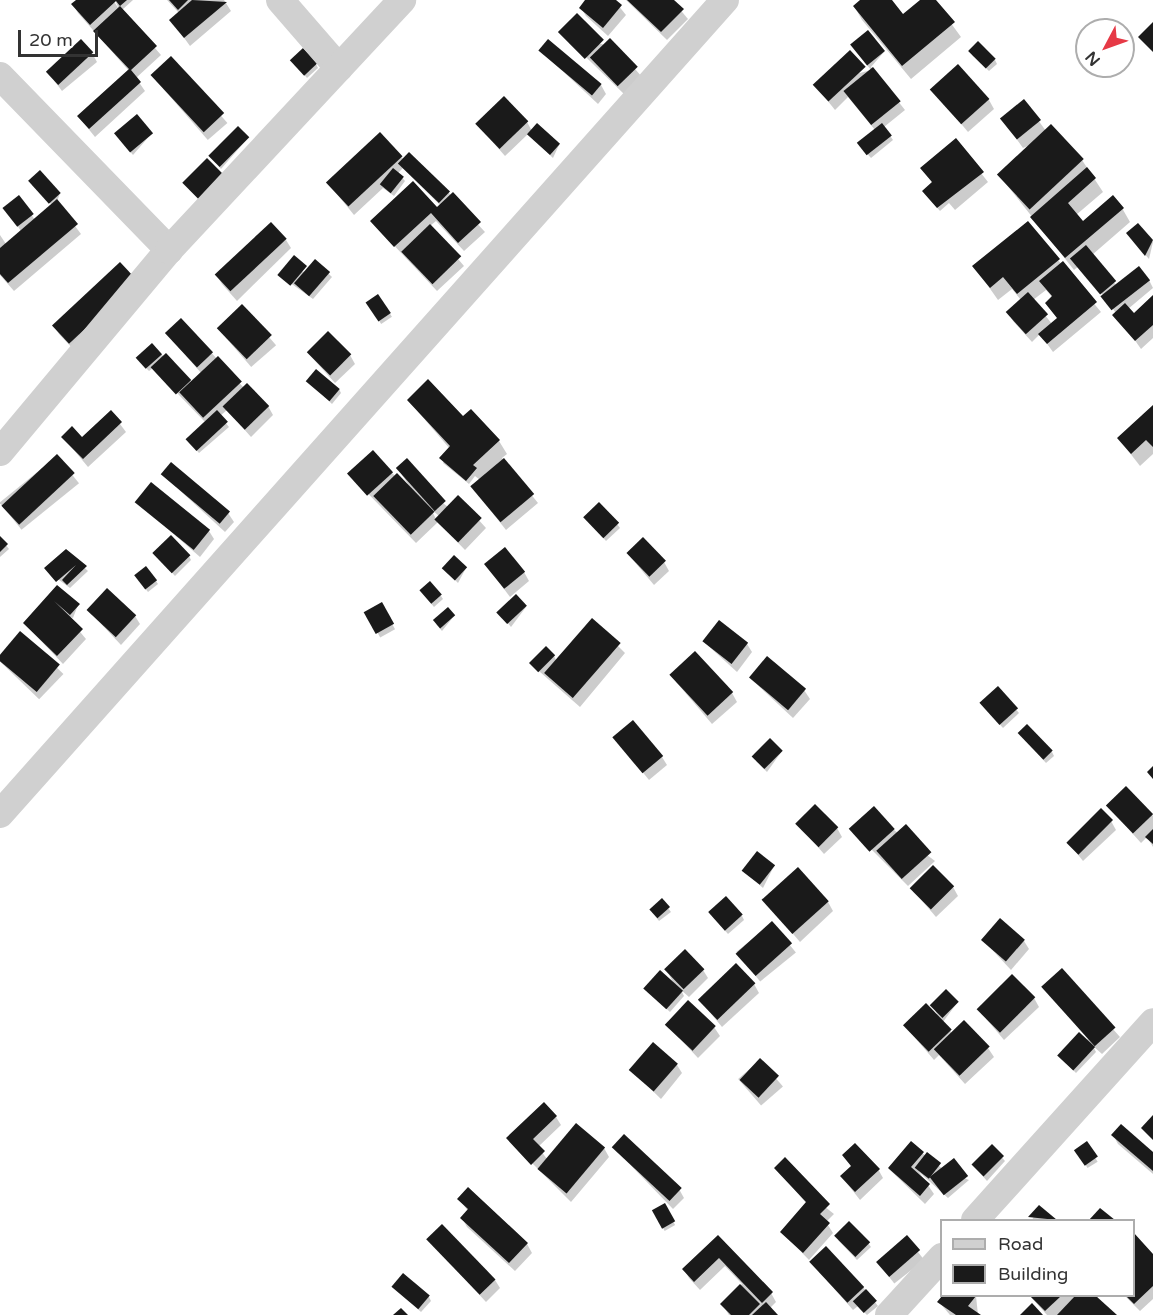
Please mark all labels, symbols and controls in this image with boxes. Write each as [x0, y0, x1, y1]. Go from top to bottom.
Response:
scale bar [21, 18, 100, 56]
north arrow [1075, 18, 1135, 78]
text: 20 m [29, 29, 73, 51]
text: N [1081, 47, 1105, 70]
legend [940, 1219, 1135, 1297]
text: Road [998, 1233, 1043, 1255]
text: Building [998, 1263, 1068, 1285]

